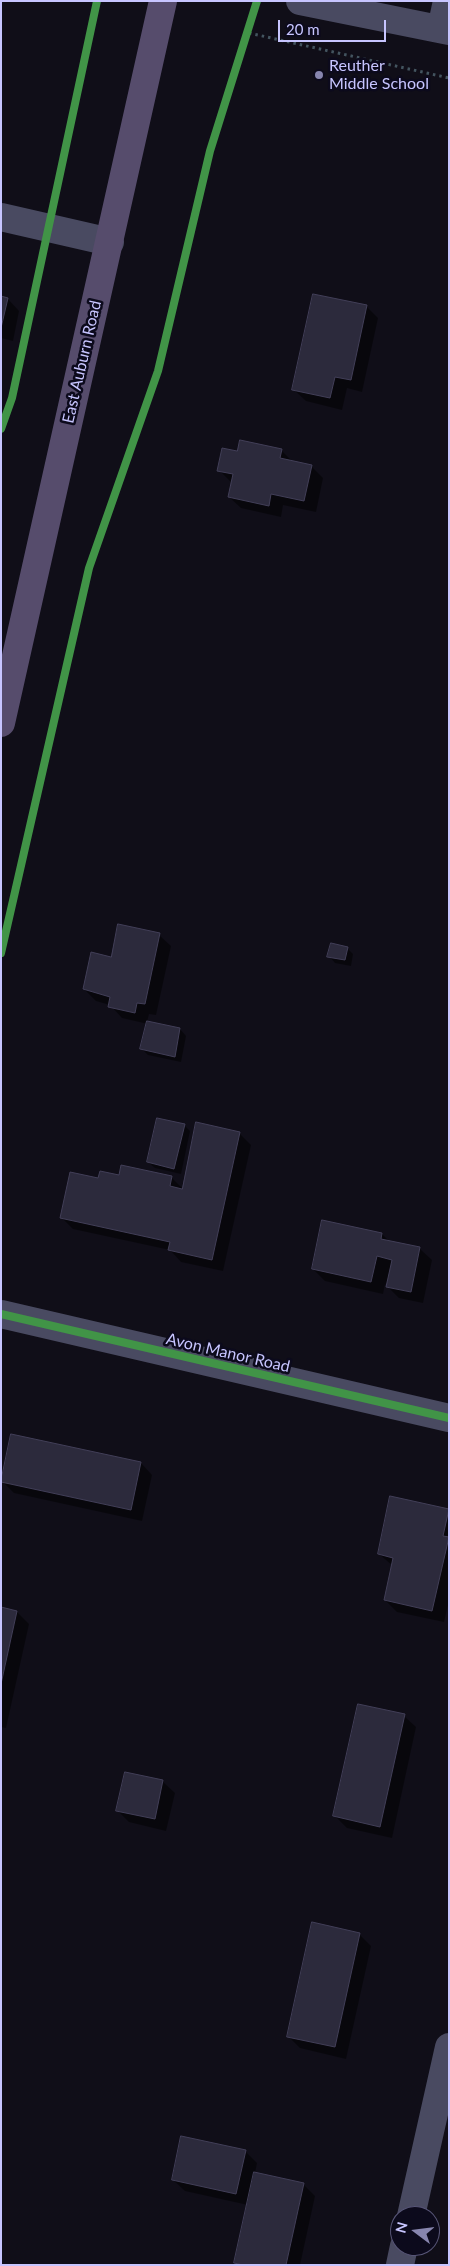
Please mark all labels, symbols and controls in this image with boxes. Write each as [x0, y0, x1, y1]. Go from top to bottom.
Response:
scale bar [280, 10, 388, 42]
text: 20 m [286, 20, 320, 38]
place label: Reuther Middle School [329, 56, 429, 94]
marker: Reuther Middle School [313, 69, 325, 81]
street label: East Auburn Road [59, 299, 105, 425]
street label: Avon Manor Road [164, 1329, 292, 1377]
north arrow [390, 2206, 440, 2256]
text: N [391, 2220, 411, 2235]

